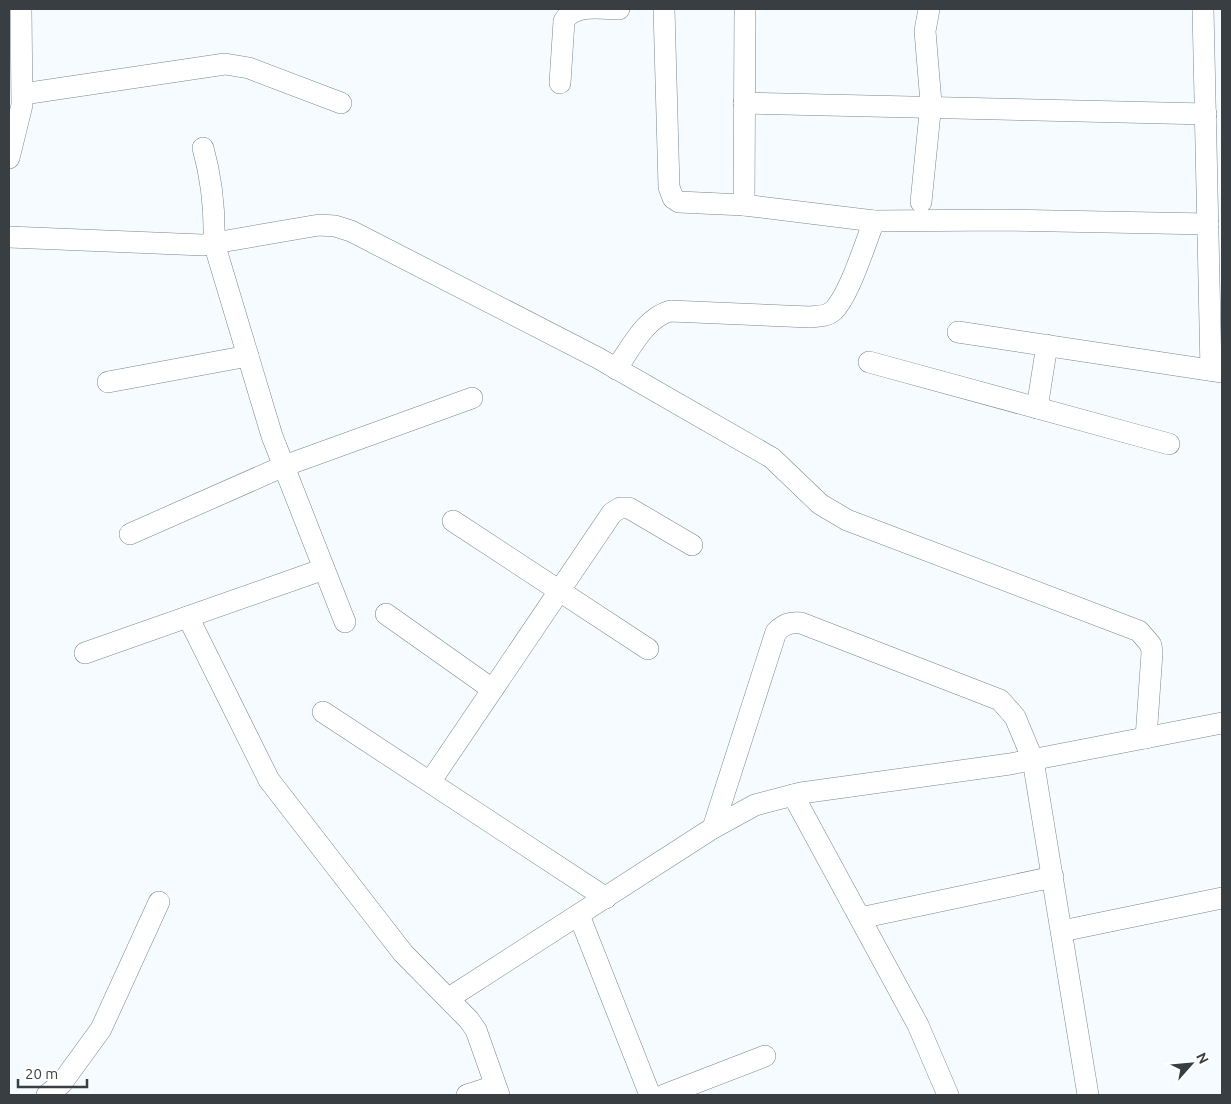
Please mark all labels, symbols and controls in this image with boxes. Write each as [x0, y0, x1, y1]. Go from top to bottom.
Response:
north arrow [1166, 1039, 1216, 1089]
text: N [1193, 1050, 1212, 1066]
scale bar [18, 1056, 86, 1088]
text: 20 m [25, 1065, 58, 1082]

